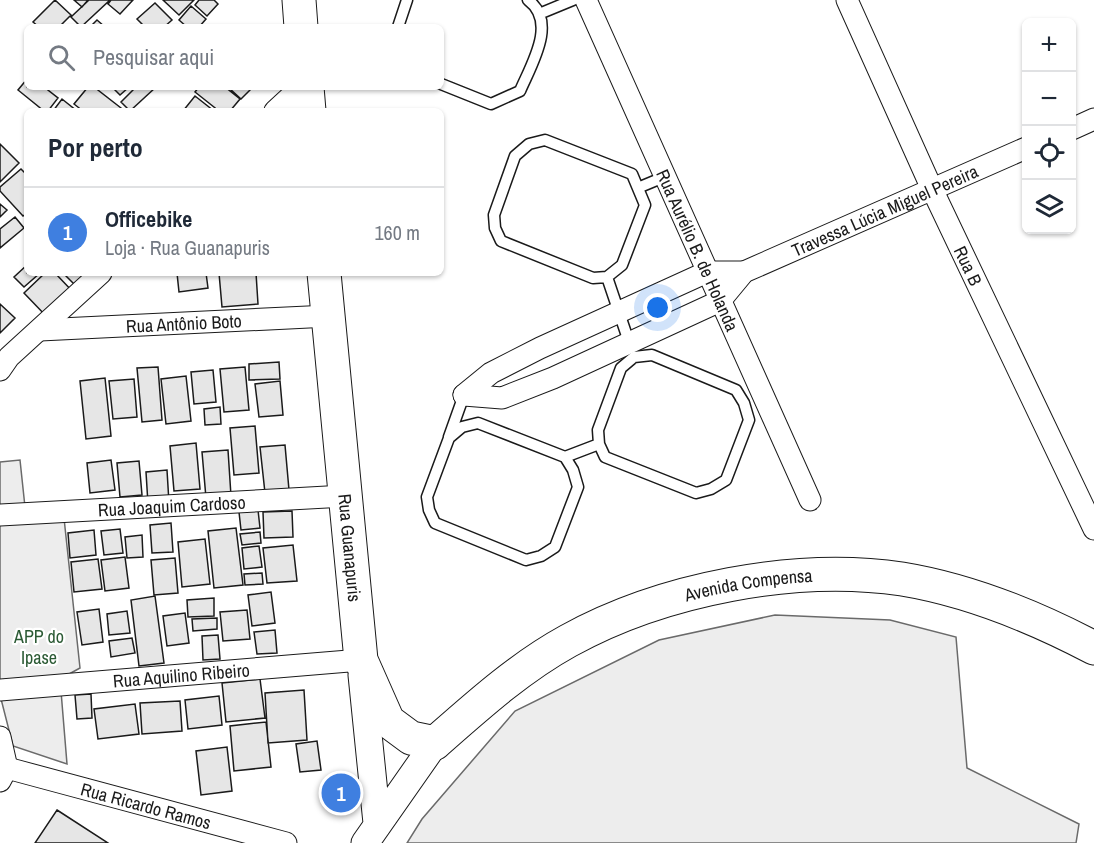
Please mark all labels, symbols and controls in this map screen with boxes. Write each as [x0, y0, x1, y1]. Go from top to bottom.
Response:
map controls [1022, 18, 1076, 234]
button: + [1022, 18, 1076, 72]
search box [24, 24, 444, 90]
icon: search [45, 41, 78, 74]
text: Pesquisar aqui [93, 42, 214, 72]
button: − [1022, 72, 1076, 126]
button: locate [1022, 126, 1076, 180]
text: Por perto [48, 130, 143, 165]
street label: Travessa Lúcia Miguel Pereira [787, 158, 982, 262]
street label: Rua Aurélio B. de Holanda [651, 165, 745, 335]
button: layers [1022, 180, 1076, 234]
text: Officebike [105, 204, 192, 234]
text: 1 [63, 219, 72, 246]
text: 160 m [374, 219, 420, 246]
text: Loja · Rua Guanapuris [105, 234, 270, 261]
street label: Rua B [948, 242, 989, 290]
your location [643, 293, 672, 322]
street label: Rua Antônio Boto [125, 308, 242, 338]
street label: Rua Joaquim Cardoso [97, 489, 246, 522]
street label: Rua Guanapuris [333, 493, 368, 603]
street label: Avenida Compensa [681, 562, 813, 607]
park label: APP do Ipase [13, 624, 64, 670]
street label: Rua Aquilino Ribeiro [112, 657, 251, 693]
pin: 1 [322, 770, 360, 816]
street label: Rua Ricardo Ramos [78, 776, 214, 835]

